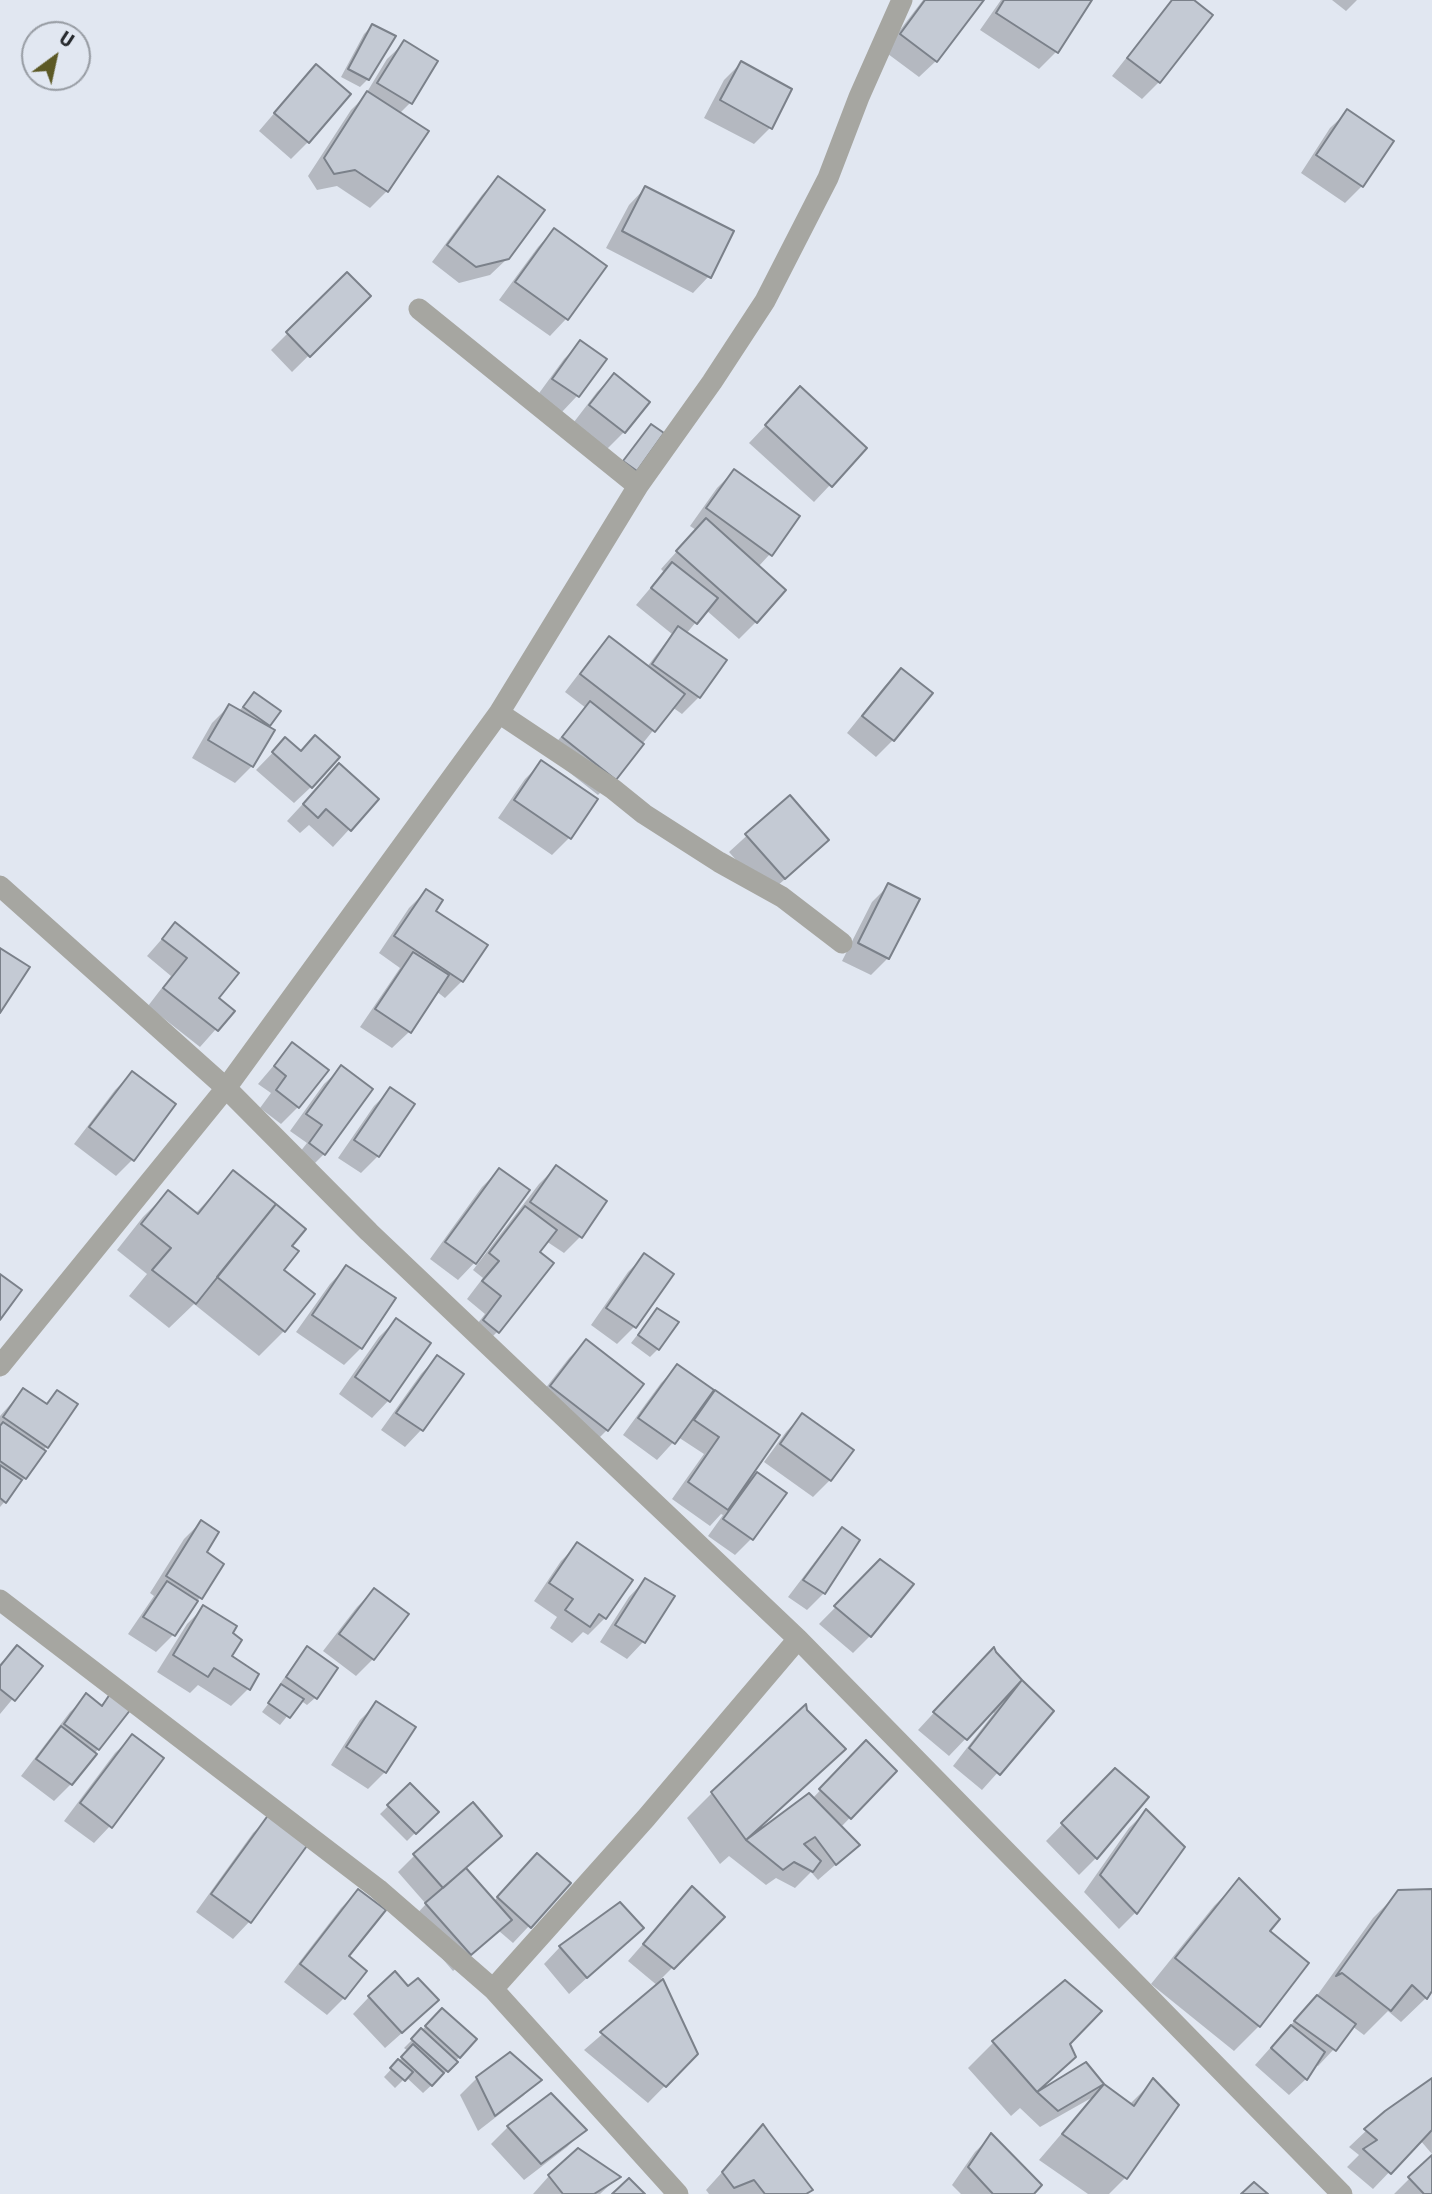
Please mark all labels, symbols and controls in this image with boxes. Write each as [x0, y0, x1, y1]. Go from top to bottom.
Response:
north arrow [21, 21, 91, 91]
text: U [55, 27, 78, 53]

